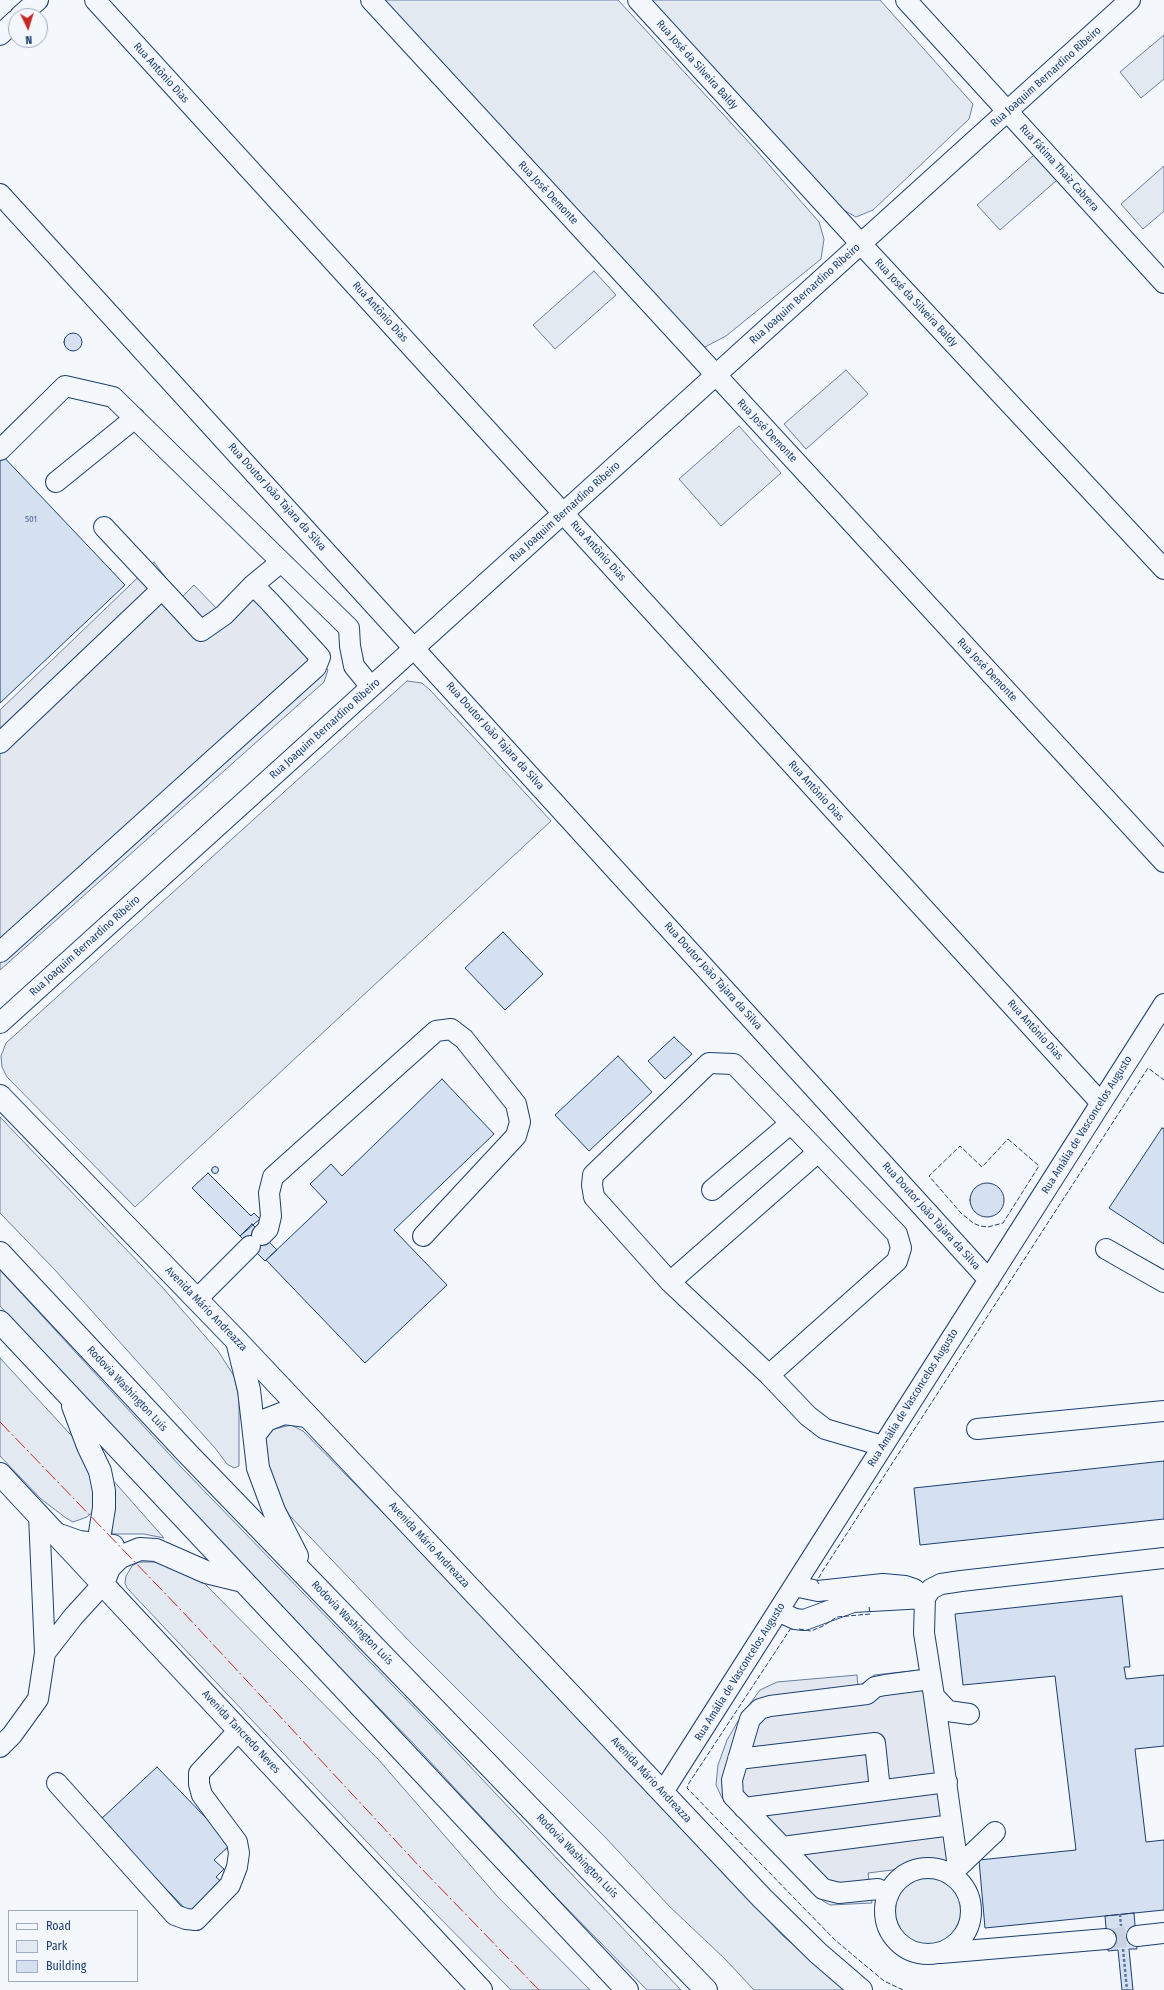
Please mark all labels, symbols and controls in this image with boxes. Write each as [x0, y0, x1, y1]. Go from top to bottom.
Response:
north arrow [8, 8, 48, 48]
street label: Rua José da Silveira Baldy [653, 18, 741, 112]
street label: Rua Joaquim Bernardino Ribeiro [988, 24, 1104, 130]
text: N [25, 33, 33, 46]
street label: Rua Antônio Dias [130, 40, 192, 106]
street label: Rua Fátima Thaiz Cabrera [1016, 122, 1102, 214]
street label: Rua José Demonte [515, 159, 581, 227]
street label: Rua Joaquim Bernardino Ribeiro [747, 241, 863, 347]
street label: Rua José da Silveira Baldy [872, 256, 960, 350]
street label: Rua Antônio Dias [349, 279, 411, 345]
street label: Rua José Demonte [734, 397, 800, 465]
street label: Rua Doutor João Tajara da Silva [225, 440, 329, 554]
street label: Rua Joaquim Bernardino Ribeiro [507, 459, 623, 565]
house number: 501 [25, 514, 37, 524]
street label: Rua Antônio Dias [567, 518, 629, 584]
street label: Rua José Demonte [954, 636, 1020, 704]
street label: Rua Joaquim Bernardino Ribeiro [267, 676, 383, 782]
street label: Rua Doutor João Tajara da Silva [443, 679, 547, 793]
street label: Rua Antônio Dias [785, 758, 847, 824]
street label: Rua Joaquim Bernardino Ribeiro [27, 893, 143, 999]
street label: Rua Doutor João Tajara da Silva [661, 919, 765, 1033]
street label: Rua Antônio Dias [1004, 997, 1066, 1063]
street label: Rua Amália de Vasconcelos Augusto [1039, 1054, 1135, 1196]
street label: Rua Doutor João Tajara da Silva [879, 1159, 983, 1273]
street label: Avenida Mário Andreazza [162, 1264, 250, 1354]
street label: Rua Amália de Vasconcelos Augusto [865, 1327, 961, 1469]
street label: Rodovia Washington Luís [84, 1344, 170, 1434]
street label: Avenida Mário Andreazza [386, 1499, 472, 1591]
street label: Rodovia Washington Luís [308, 1578, 396, 1668]
street label: Rua Amália de Vasconcelos Augusto [692, 1601, 788, 1743]
street label: Avenida Tancredo Neves [199, 1688, 283, 1776]
street label: Avenida Mário Andreazza [608, 1734, 694, 1826]
street label: Rodovia Washington Luís [533, 1811, 621, 1901]
legend [8, 1910, 138, 1982]
text: Road [46, 1919, 71, 1933]
text: Park [46, 1939, 67, 1953]
text: Building [46, 1959, 86, 1973]

